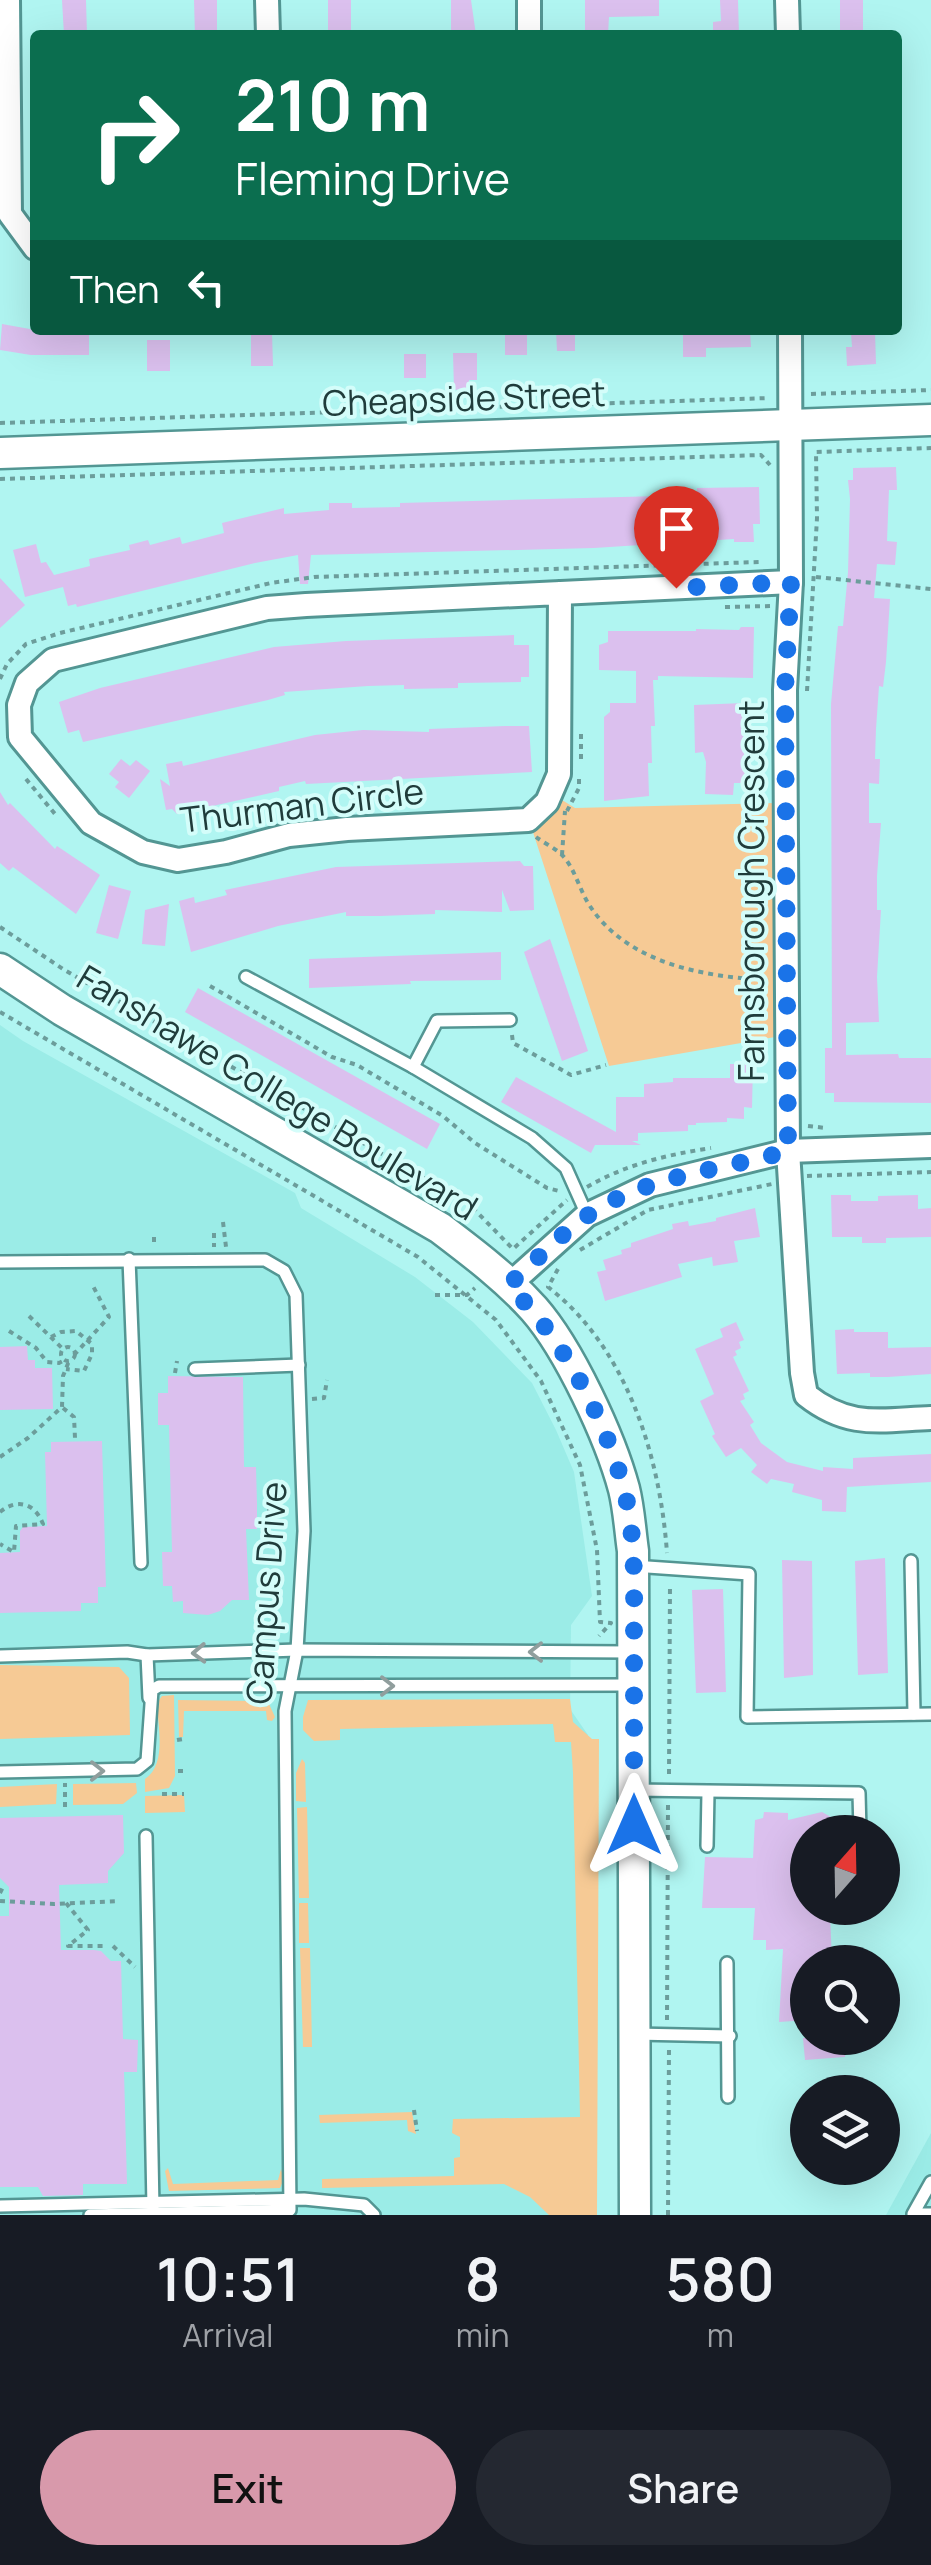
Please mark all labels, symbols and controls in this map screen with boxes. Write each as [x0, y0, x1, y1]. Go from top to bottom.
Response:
text: 210 m [235, 56, 430, 152]
icon: right [70, 70, 200, 200]
text: Fleming Drive [235, 147, 510, 209]
icon: left [179, 260, 234, 315]
text: Then [70, 262, 159, 314]
street label: Cheapside Street [321, 369, 606, 427]
pin [634, 486, 719, 589]
icon: arrive [649, 501, 704, 556]
street label: Farnsborough Crescent [727, 700, 775, 1082]
street label: Thurman Circle [177, 766, 426, 844]
street label: Fanshawe College Boulevard [68, 953, 487, 1231]
street label: Campus Drive [234, 1480, 298, 1706]
one-way arrow [528, 1641, 544, 1663]
one-way arrow [191, 1643, 207, 1664]
one-way arrow [380, 1675, 395, 1697]
one-way arrow [90, 1760, 106, 1782]
position arrow [582, 1773, 686, 1877]
north arrow [790, 1815, 900, 1925]
map controls [790, 1815, 900, 2185]
button: search [790, 1945, 900, 2055]
button: layers [790, 2075, 900, 2185]
text: 10:51 [156, 2237, 300, 2319]
text: 8 [465, 2237, 501, 2319]
text: 580 [665, 2237, 775, 2319]
text: Arrival [182, 2313, 274, 2357]
text: min [456, 2313, 509, 2357]
text: m [707, 2313, 734, 2357]
button: Exit [40, 2430, 456, 2545]
button: Share [476, 2430, 891, 2545]

